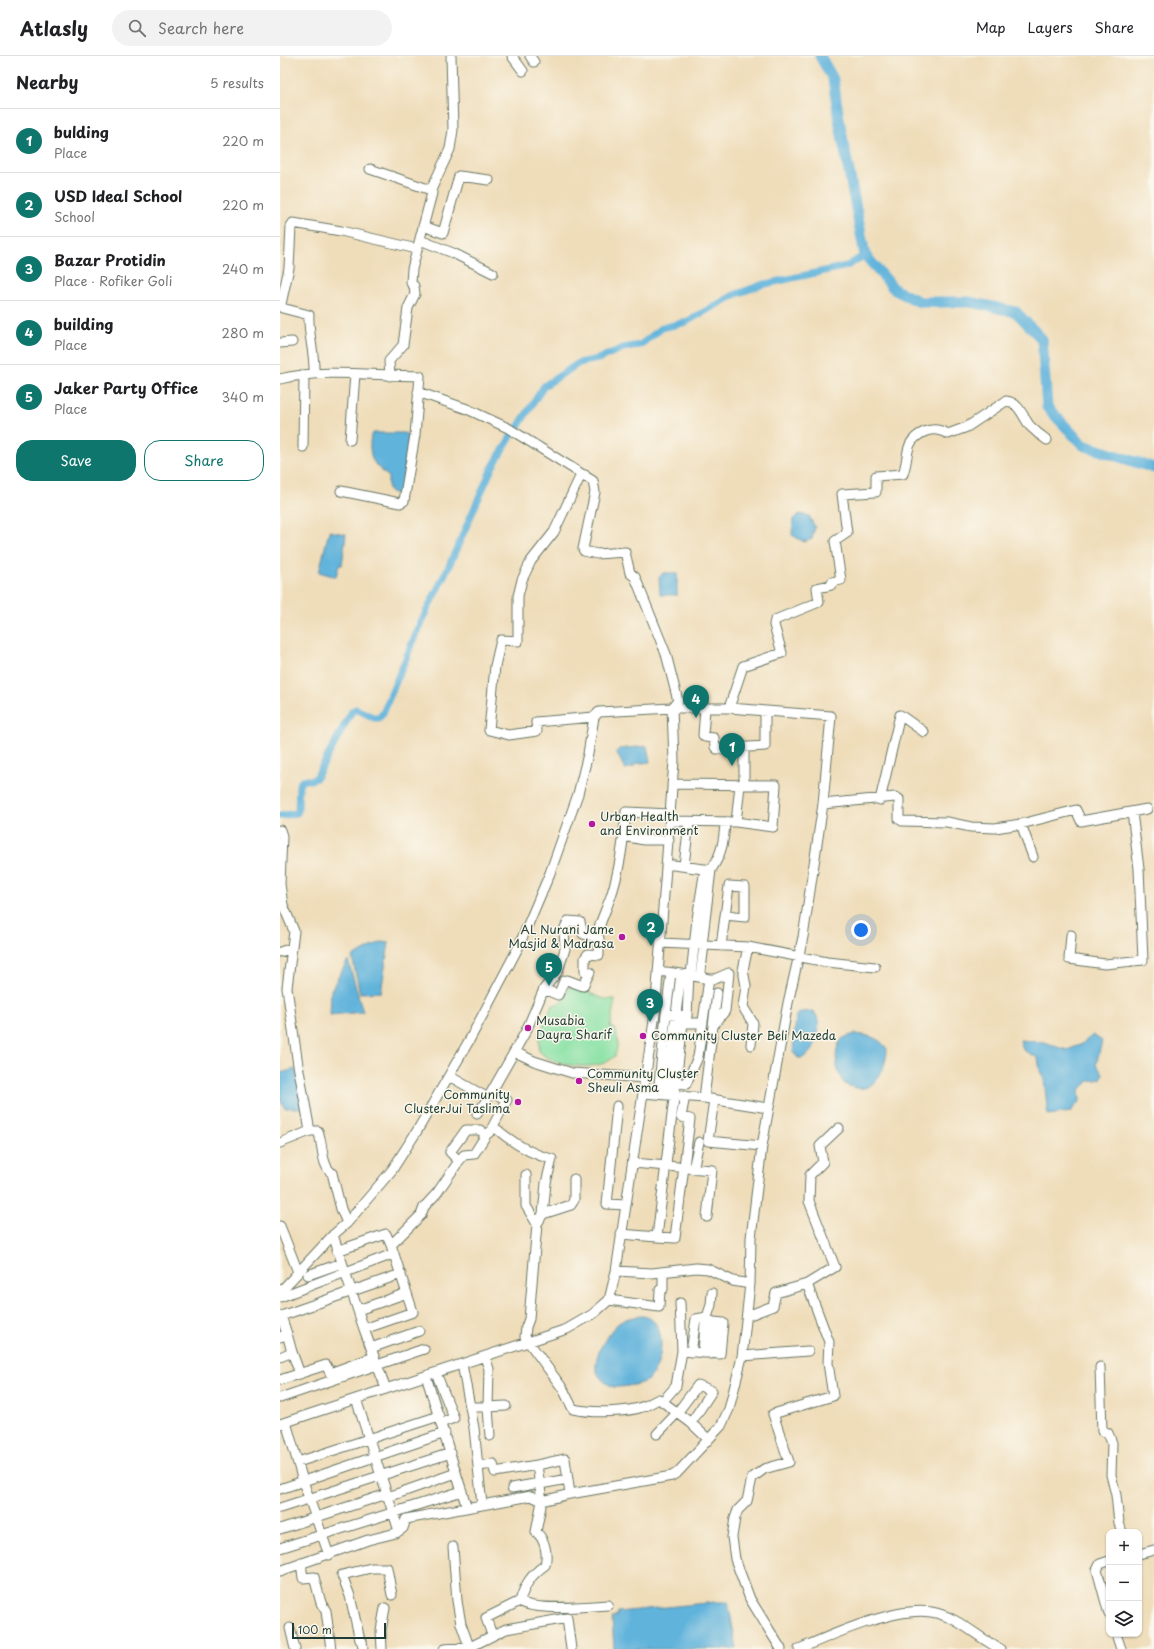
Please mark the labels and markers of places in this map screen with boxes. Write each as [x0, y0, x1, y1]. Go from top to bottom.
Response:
pin: 4 [683, 685, 709, 718]
pin: 1 [719, 733, 745, 766]
place label: Urban Health and Environment [600, 807, 698, 839]
marker: Urban Health and Environment [587, 819, 597, 829]
pin: 2 [638, 913, 664, 946]
place label: AL Nurani Jame Masjid & Madrasa [508, 920, 614, 952]
marker: AL Nurani Jame Masjid & Madrasa [617, 932, 627, 942]
pin: 5 [536, 953, 562, 986]
pin: 3 [637, 989, 663, 1022]
place label: Musabia Dayra Sharif [536, 1011, 613, 1043]
marker: Musabia Dayra Sharif [523, 1023, 533, 1033]
place label: Community Cluster Beli Mazeda [651, 1026, 837, 1044]
marker: Community Cluster Beli Mazeda [638, 1031, 648, 1041]
place label: Community Cluster Sheuli Asma [587, 1064, 699, 1096]
marker: Community Cluster Sheuli Asma [574, 1076, 584, 1086]
place label: Community ClusterJui Taslima [404, 1085, 510, 1117]
marker: Community ClusterJui Taslima [513, 1097, 523, 1107]

